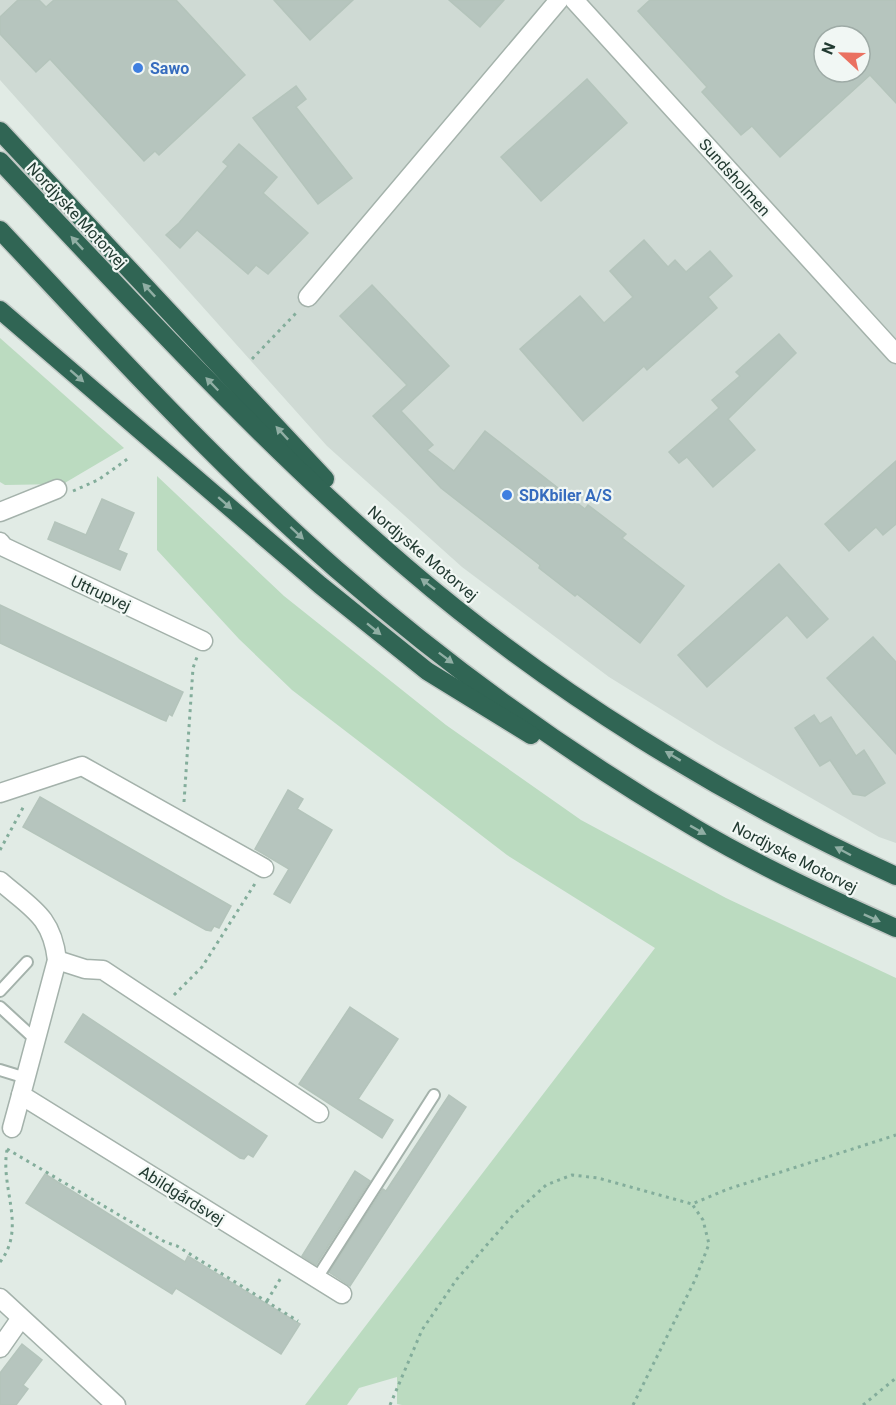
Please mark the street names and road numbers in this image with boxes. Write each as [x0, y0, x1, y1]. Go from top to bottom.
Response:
street label: Sundsholmen [695, 135, 774, 220]
street label: Nordjyske Motorvej [23, 159, 131, 272]
street label: Nordjyske Motorvej [364, 502, 482, 605]
street label: Uttrupvej [68, 571, 134, 616]
street label: Nordjyske Motorvej [729, 818, 860, 897]
street label: Abildgårdsvej [136, 1162, 228, 1229]

